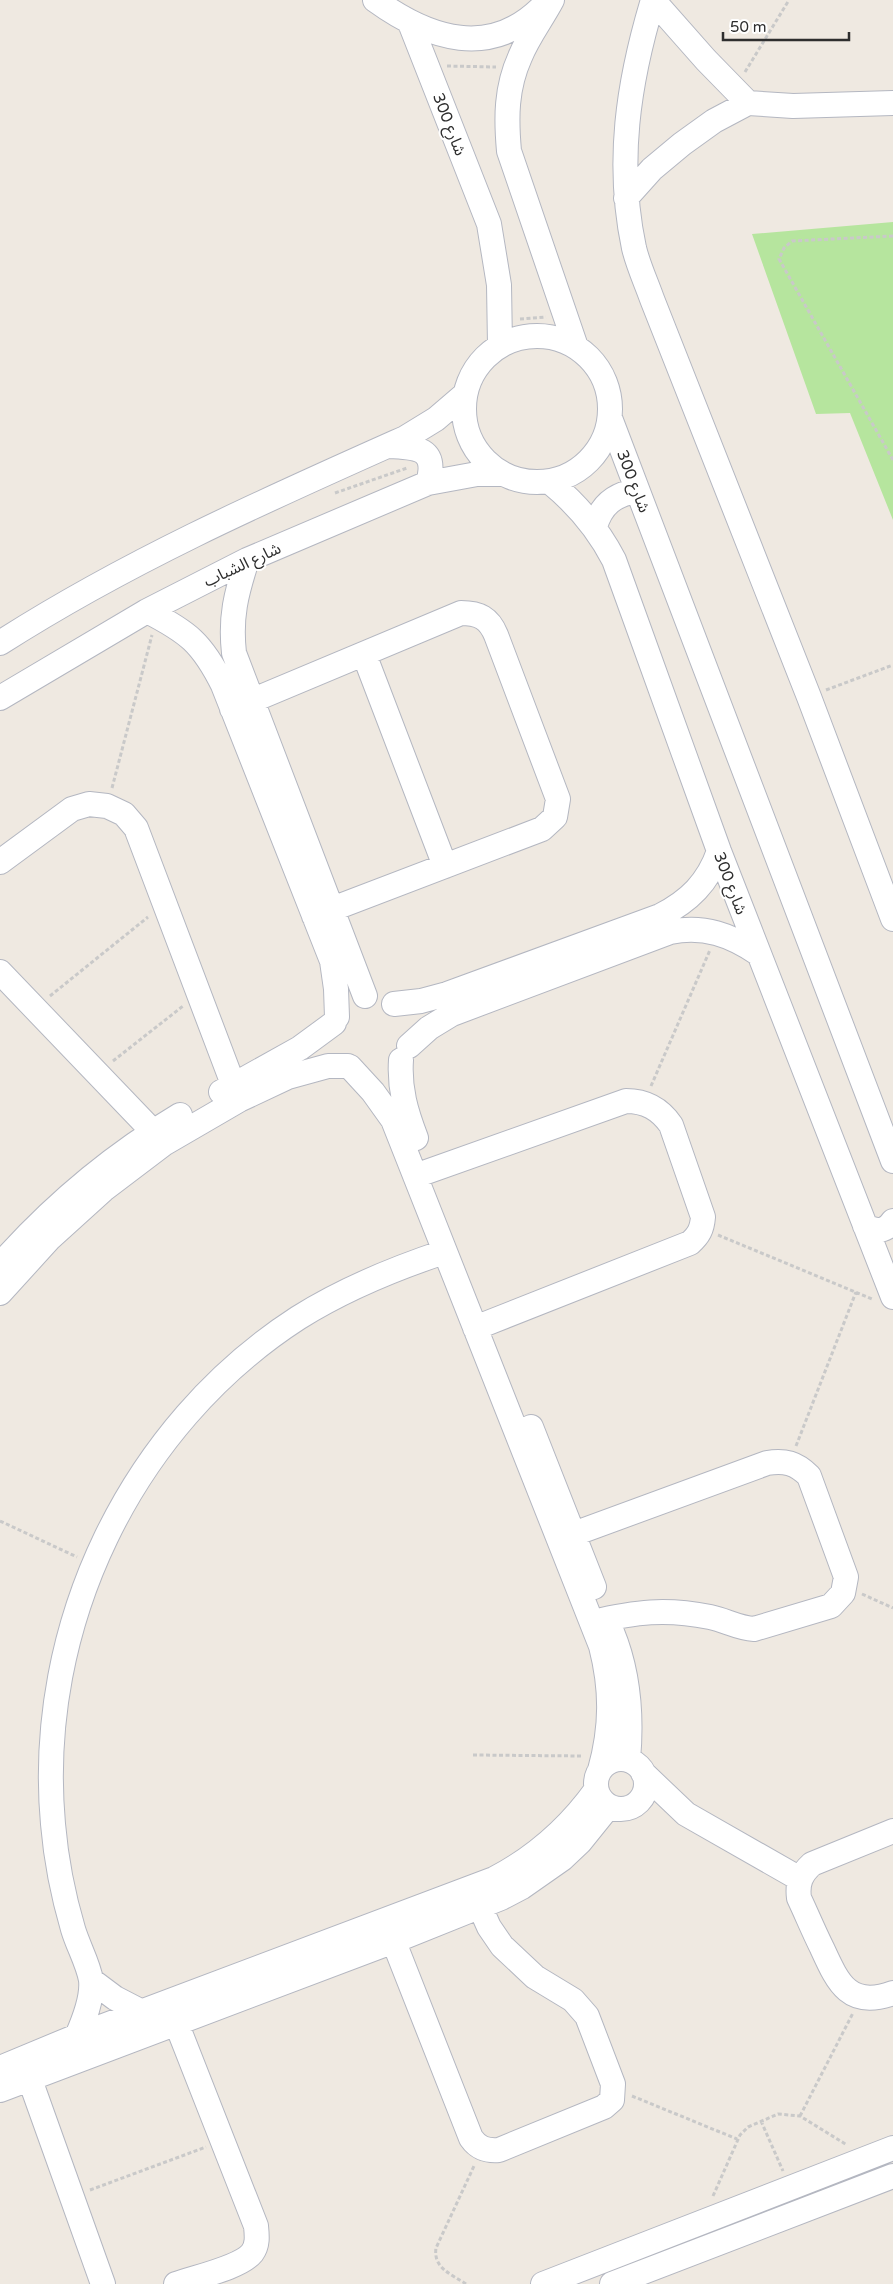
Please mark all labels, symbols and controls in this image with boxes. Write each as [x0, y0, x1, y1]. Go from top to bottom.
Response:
scale bar [723, 10, 849, 42]
text: 50 m [730, 18, 767, 36]
street label: شارع 300 [426, 90, 470, 159]
street label: شارع 300 [610, 447, 654, 516]
street label: شارع الشباب [201, 538, 285, 593]
street label: شارع 300 [707, 849, 751, 918]

